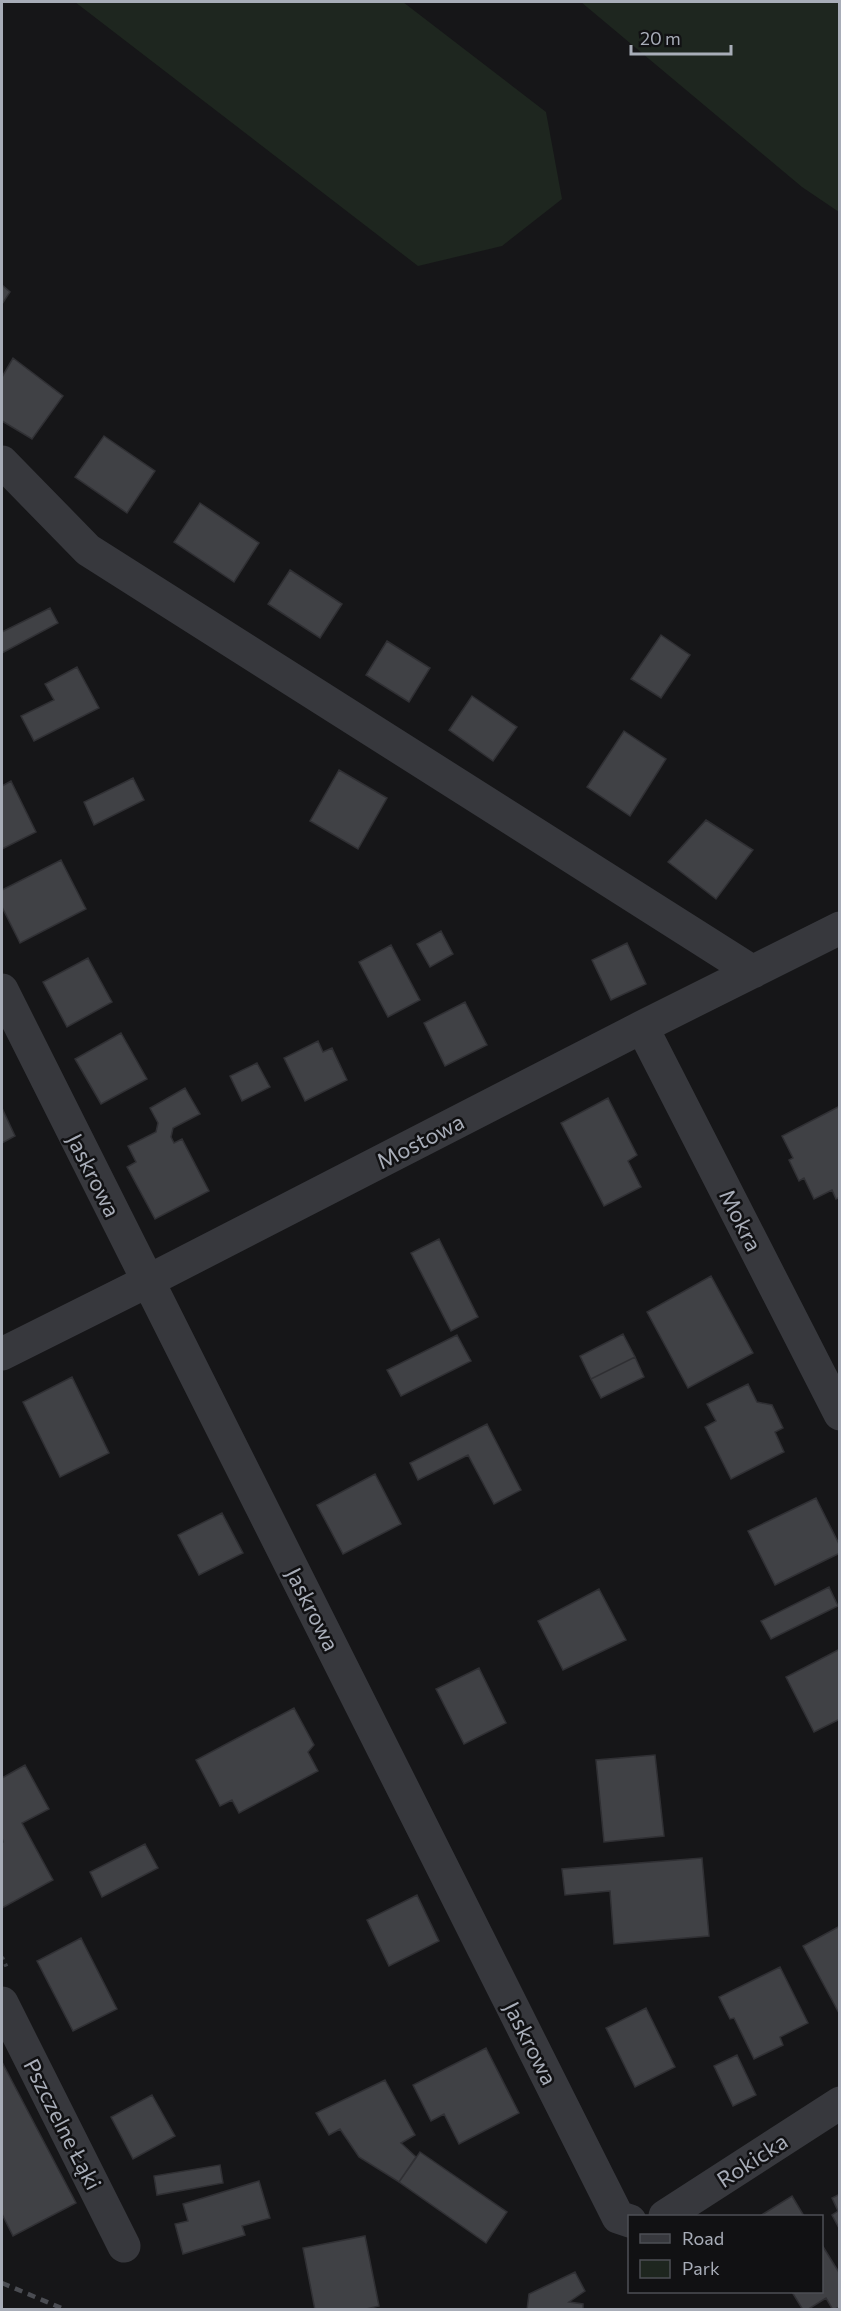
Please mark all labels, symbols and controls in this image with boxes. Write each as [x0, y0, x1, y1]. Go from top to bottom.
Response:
scale bar [631, 18, 732, 56]
text: 20 m [640, 27, 681, 49]
street label: Mostowa [372, 1108, 468, 1174]
street label: Jaskrowa [62, 1129, 126, 1221]
street label: Mokra [714, 1184, 768, 1256]
street label: Jaskrowa [281, 1563, 345, 1655]
street label: Jaskrowa [499, 1997, 563, 2089]
street label: Pszczelne Łąki [18, 2054, 108, 2194]
street label: Rokicka [711, 2127, 793, 2193]
legend [628, 2215, 823, 2293]
text: Road [682, 2227, 724, 2249]
text: Park [682, 2257, 720, 2279]

